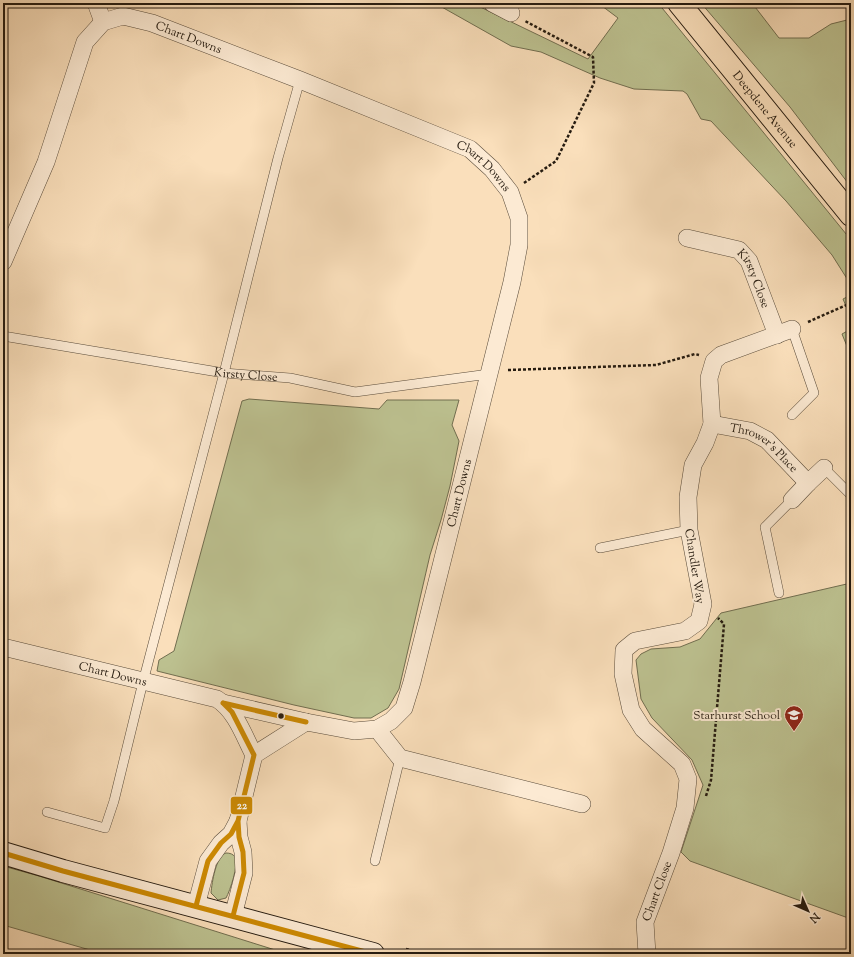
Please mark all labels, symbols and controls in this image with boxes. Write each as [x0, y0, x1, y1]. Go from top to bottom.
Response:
street label: Chart Downs [153, 17, 224, 59]
street label: Deepdene Avenue [728, 68, 802, 153]
street label: Chart Downs [454, 136, 515, 196]
street label: Kirsty Close [732, 245, 774, 311]
street label: Kirsty Close [213, 363, 279, 387]
street label: Thrower's Place [728, 419, 802, 478]
street label: Chart Downs [443, 457, 477, 529]
street label: Chandler Way [679, 527, 709, 605]
street label: Chart Downs [77, 658, 149, 692]
school or university icon: Starhurst School [783, 704, 805, 732]
place label: Starhurst School [693, 707, 781, 725]
unlabelled marker [276, 711, 286, 721]
line badge: 22 [230, 796, 253, 815]
text: 22 [237, 798, 248, 814]
street label: Chart Close [638, 858, 677, 924]
north arrow [788, 891, 828, 931]
text: N [805, 908, 824, 926]

